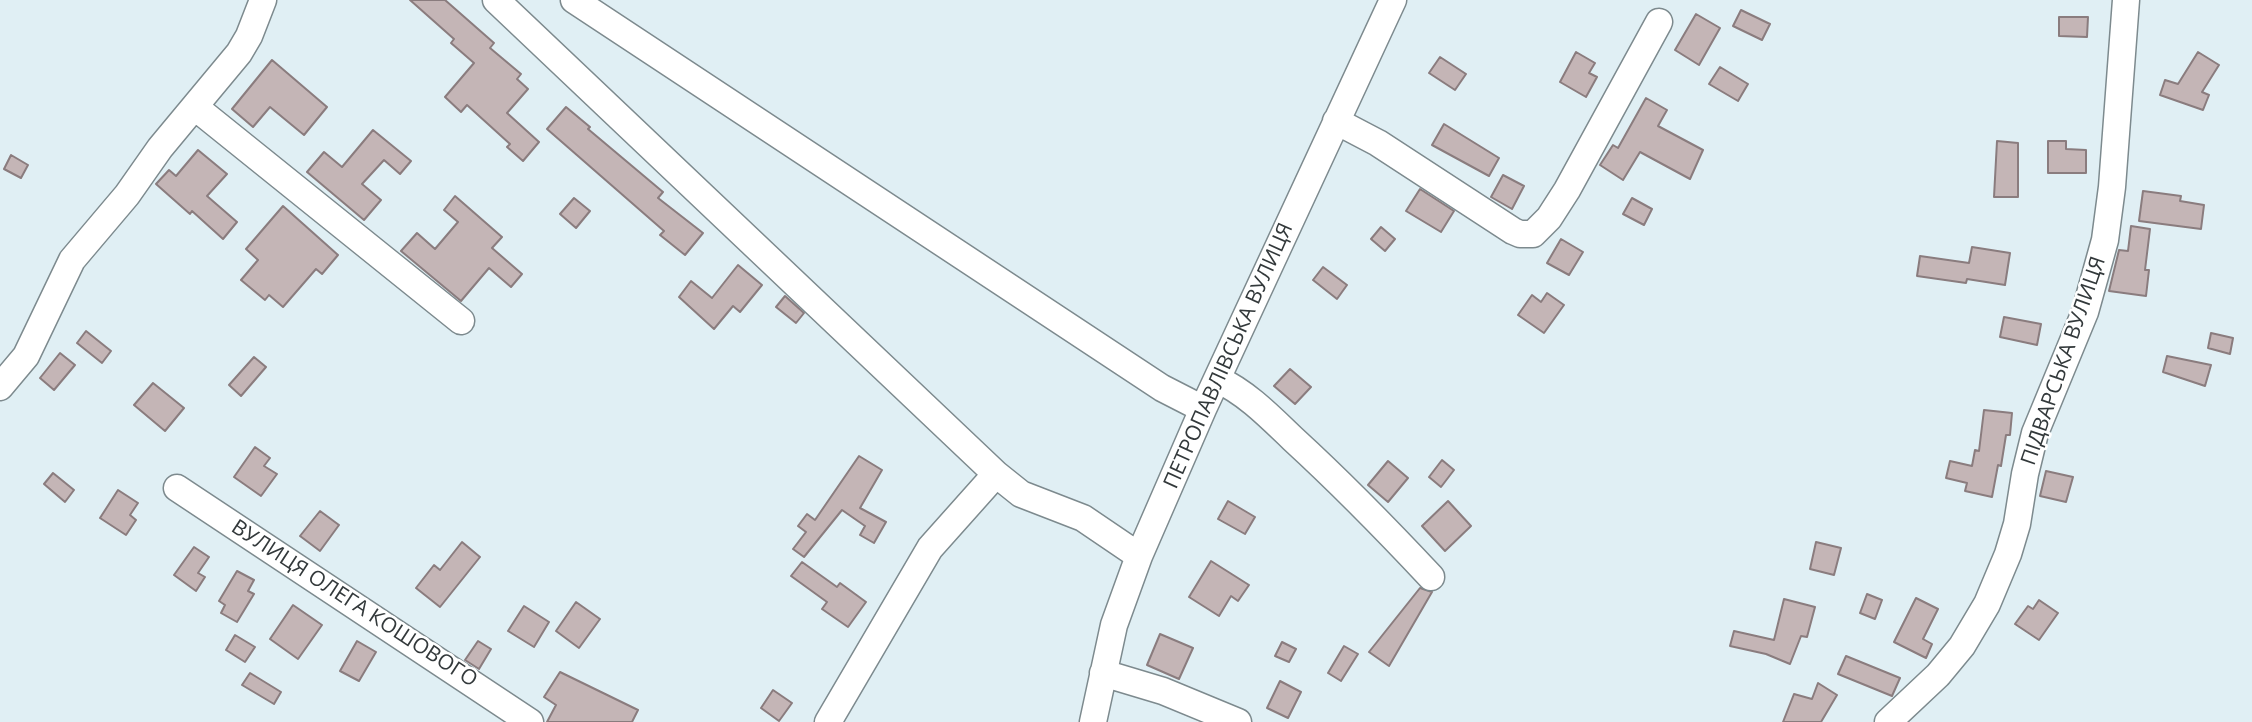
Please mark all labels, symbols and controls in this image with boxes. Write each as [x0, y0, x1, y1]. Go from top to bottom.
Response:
street label: ПЕТРОПАВЛІВСЬКА ВУЛИЦЯ [1159, 219, 1299, 493]
street label: ПІДВАРСЬКА ВУЛИЦЯ [2016, 253, 2112, 469]
street label: ВУЛИЦЯ ОЛЕГА КОШОВОГО [226, 515, 482, 693]

